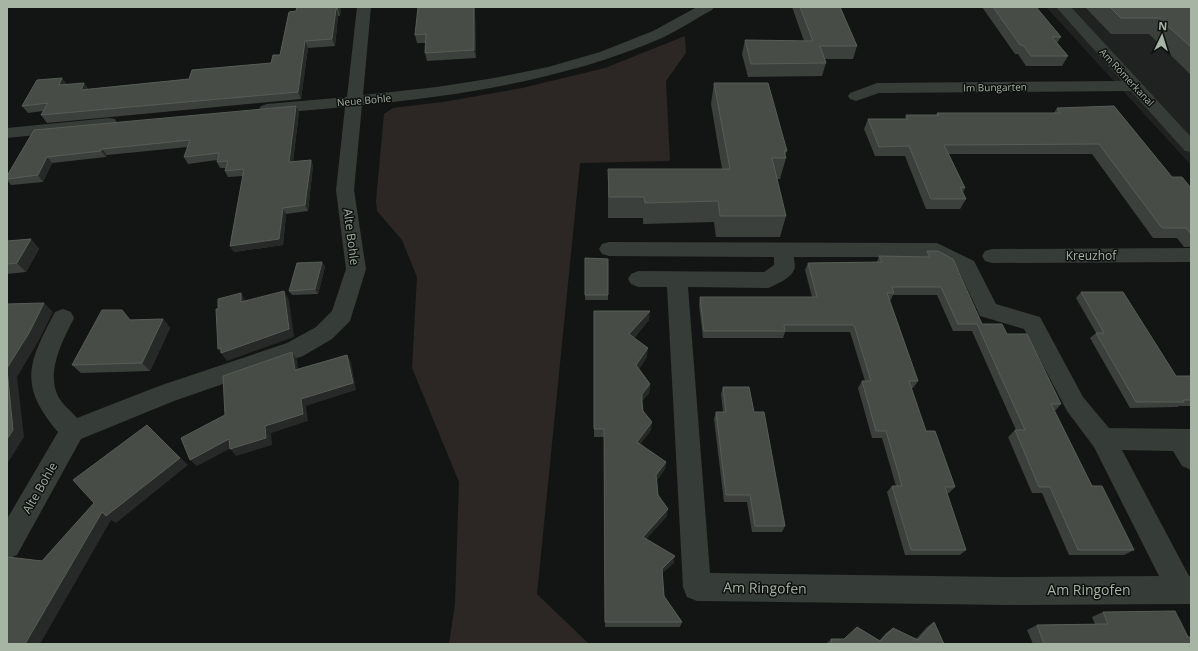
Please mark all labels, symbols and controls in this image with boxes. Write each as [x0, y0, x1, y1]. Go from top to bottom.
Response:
north arrow [1142, 16, 1182, 56]
text: N [1158, 18, 1168, 33]
street label: Am Römerkanal [1097, 45, 1157, 109]
street label: Im Bungarten [963, 79, 1027, 95]
street label: Neue Bohle [336, 91, 392, 109]
street label: Alte Bohle [340, 208, 363, 266]
street label: Kreuzhof [1066, 247, 1117, 264]
street label: Alte Bohle [18, 459, 61, 517]
street label: Am Ringofen [723, 577, 807, 598]
street label: Am Ringofen [1047, 580, 1131, 599]

